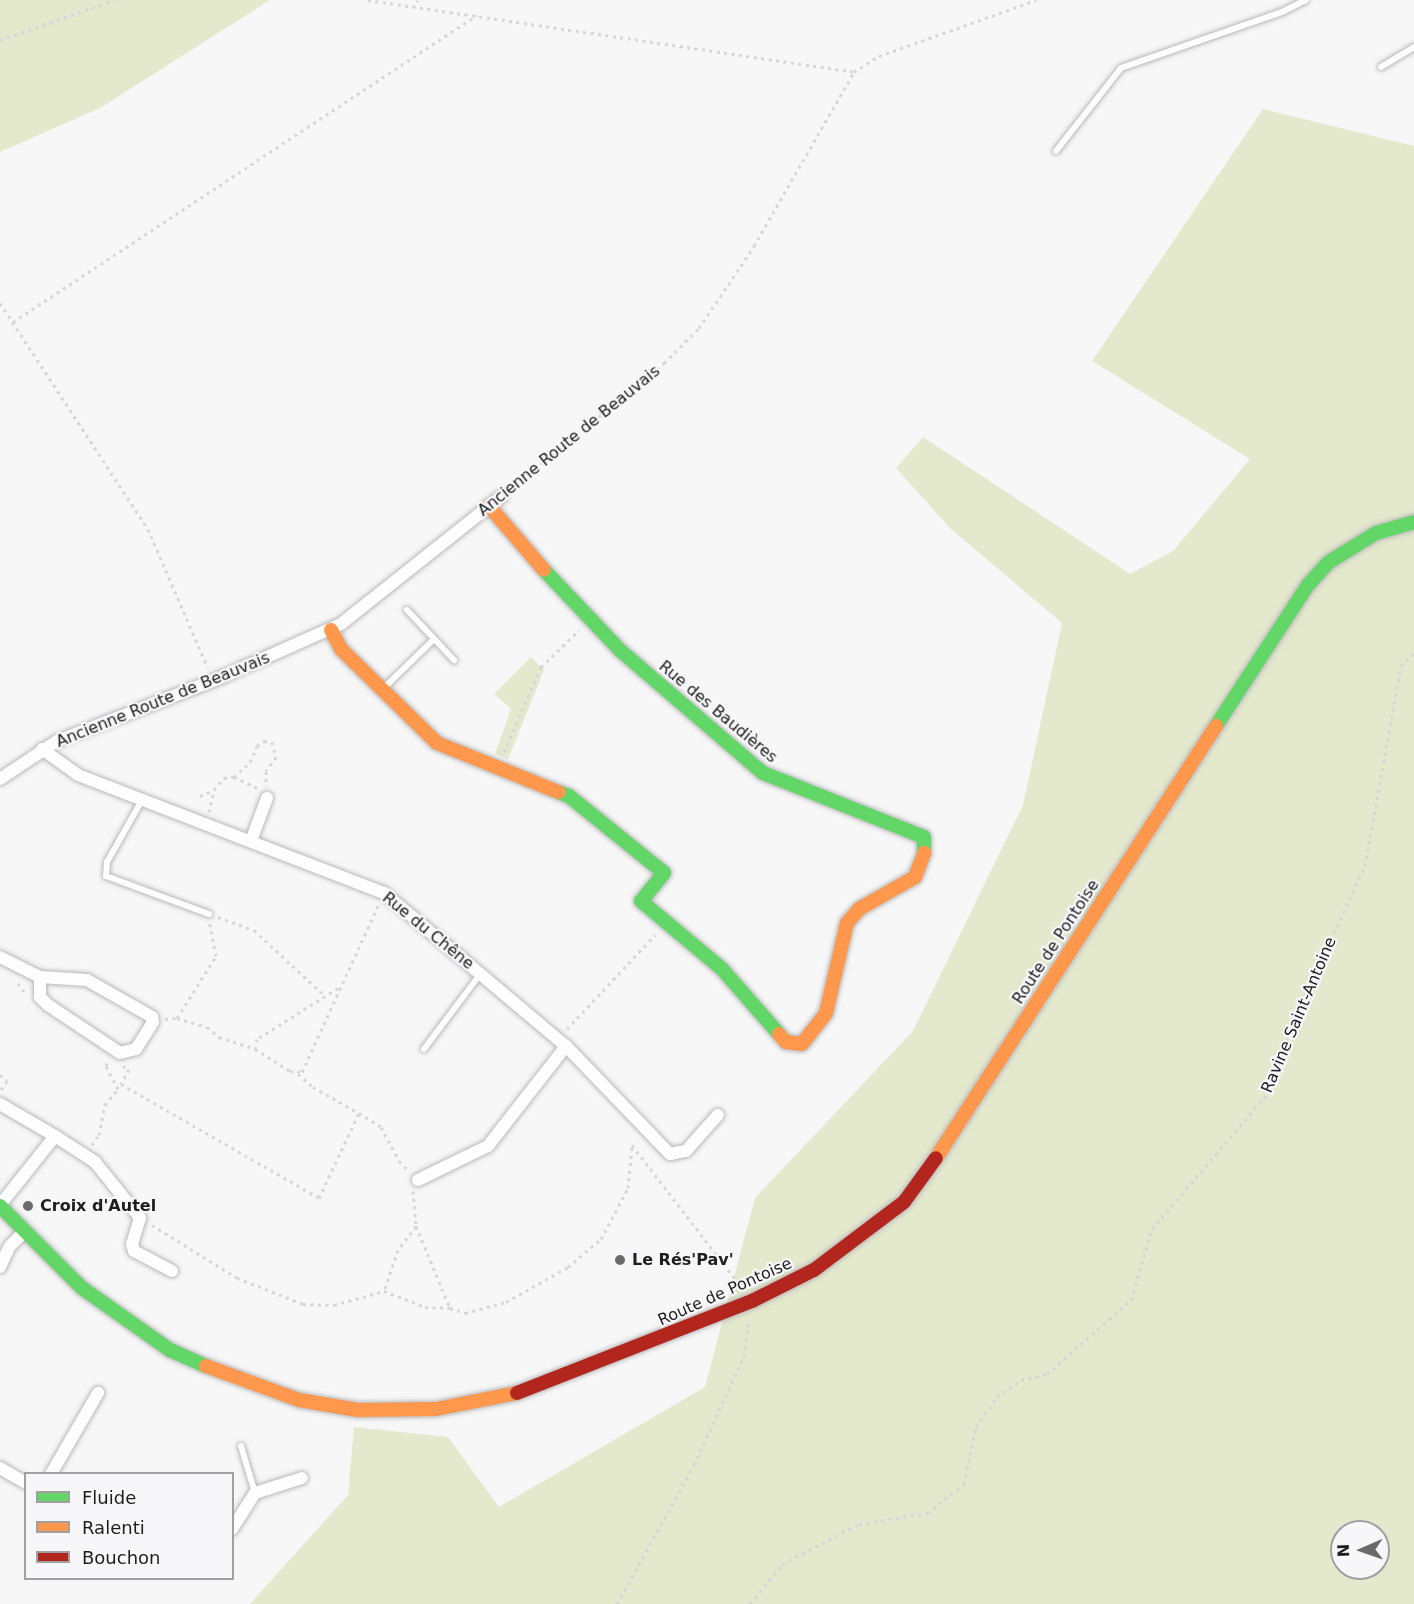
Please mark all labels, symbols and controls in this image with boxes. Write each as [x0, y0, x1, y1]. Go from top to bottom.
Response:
street label: Ancienne Route de Beauvais [474, 362, 664, 520]
street label: Ancienne Route de Beauvais [53, 648, 273, 752]
street label: Rue des Baudières [655, 657, 781, 767]
street label: Route de Pontoise [1009, 876, 1103, 1008]
street label: Rue du Chêne [378, 888, 478, 974]
street label: Ravine Saint-Antoine [1257, 934, 1341, 1096]
place label: Croix d'Autel [40, 1196, 156, 1216]
marker: Croix d'Autel [21, 1199, 35, 1213]
place label: Le Rés'Pav' [632, 1250, 734, 1270]
marker: Le Rés'Pav' [613, 1253, 627, 1267]
street label: Route de Pontoise [655, 1254, 795, 1330]
legend [24, 1472, 234, 1580]
text: Fluide [82, 1487, 136, 1508]
text: Ralenti [82, 1517, 145, 1538]
north arrow [1330, 1520, 1390, 1580]
text: N [1334, 1544, 1353, 1558]
text: Bouchon [82, 1547, 161, 1568]

